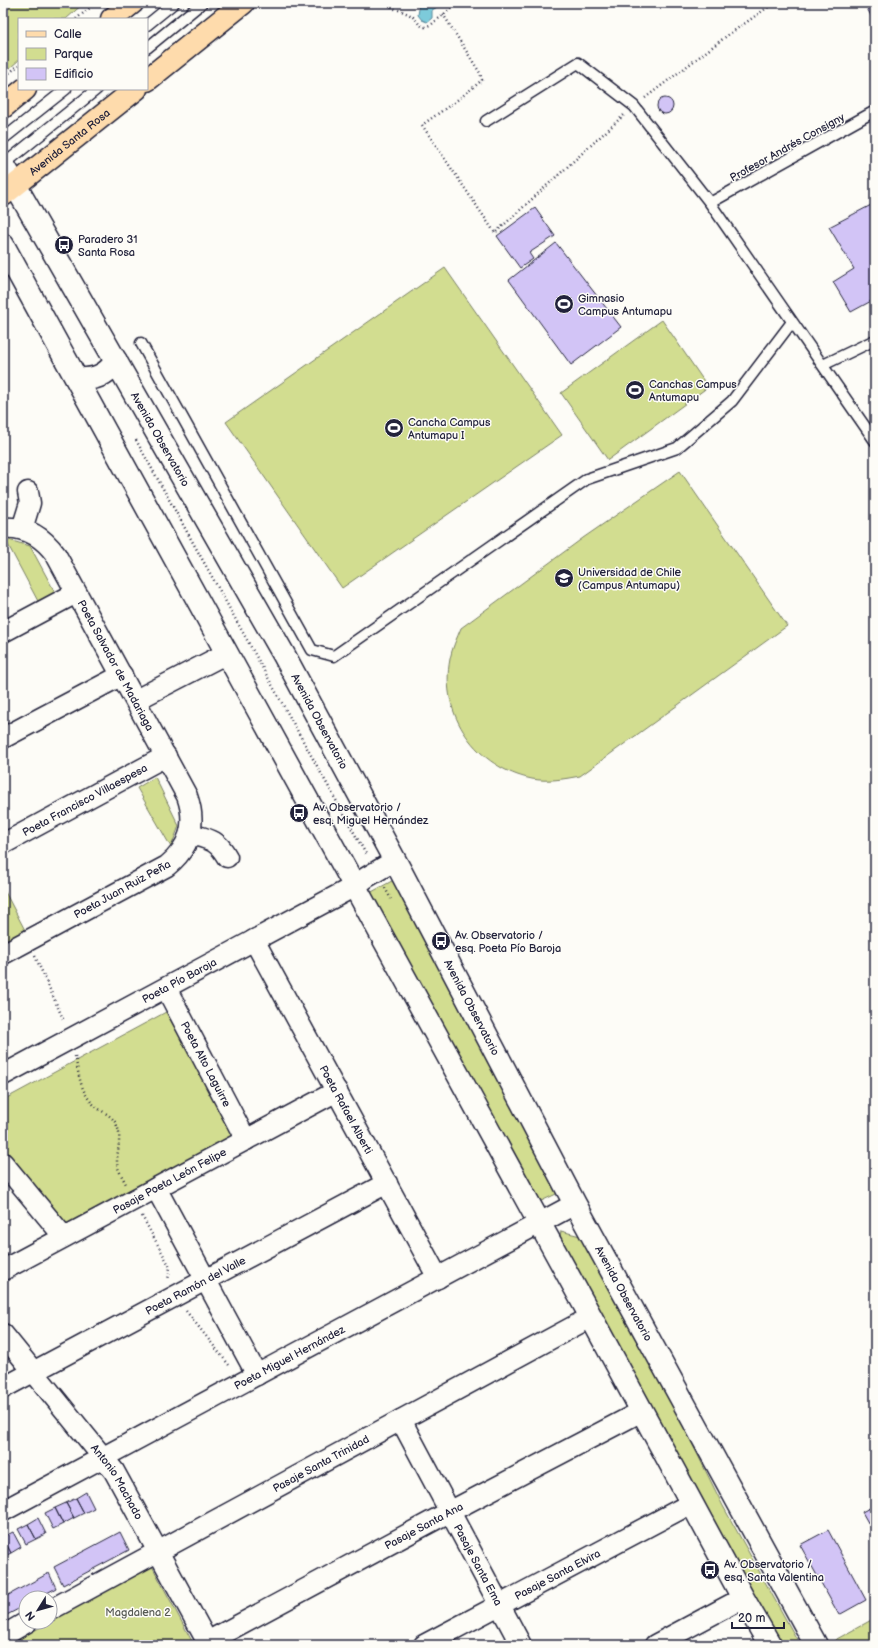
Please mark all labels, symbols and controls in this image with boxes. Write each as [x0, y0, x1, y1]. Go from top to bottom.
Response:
legend [18, 18, 148, 90]
text: Calle [54, 27, 82, 42]
text: Parque [54, 47, 93, 62]
text: Edificio [54, 67, 94, 82]
street label: Avenida Santa Rosa [27, 106, 113, 178]
street label: Profesor Andrés Consigny [728, 111, 847, 184]
place label: Paradero 31 Santa Rosa [78, 233, 138, 259]
bus stop icon: Paradero 31 Santa Rosa [53, 234, 75, 256]
place label: Gimnasio Campus Antumapu [578, 292, 672, 318]
sports icon: Gimnasio Campus Antumapu [553, 293, 575, 315]
place label: Canchas Campus Antumapu [649, 378, 737, 404]
sports icon: Canchas Campus Antumapu [624, 379, 646, 401]
street label: Avenida Observatorio [128, 390, 192, 489]
place label: Cancha Campus Antumapu I [408, 416, 491, 442]
sports icon: Cancha Campus Antumapu I [383, 417, 405, 439]
place label: Universidad de Chile (Campus Antumapu) [578, 566, 682, 592]
school or university icon: Universidad de Chile (Campus Antumapu) [553, 567, 575, 589]
street label: Poeta Salvador de Madariaga [75, 598, 156, 733]
street label: Avenida Observatorio [288, 672, 350, 771]
street label: Poeta Francisco Villaespesa [20, 761, 150, 839]
place label: Av. Observatorio / esq. Miguel Hernández [313, 801, 429, 827]
bus stop icon: Av. Observatorio / esq. Miguel Hernández [288, 802, 310, 824]
street label: Poeta Juan Ruiz Peña [72, 857, 173, 921]
place label: Av. Observatorio / esq. Poeta Pío Baroja [455, 929, 561, 955]
bus stop icon: Av. Observatorio / esq. Poeta Pío Baroja [430, 930, 452, 952]
street label: Poeta Pío Baroja [140, 956, 219, 1006]
street label: Avenida Observatorio [441, 957, 502, 1058]
street label: Poeta Alto Laguirre [178, 1019, 234, 1110]
street label: Poeta Rafael Alberti [317, 1063, 375, 1156]
street label: Pasaje Poeta León Felipe [111, 1145, 229, 1217]
street label: Avenida Observatorio [592, 1244, 655, 1344]
street label: Poeta Ramón del Valle [143, 1254, 248, 1318]
street label: Poeta Miguel Hernández [232, 1322, 348, 1393]
street label: Pasaje Santa Trinidad [271, 1432, 371, 1495]
street label: Antonio Machado [88, 1442, 145, 1522]
street label: Pasaje Santa Ana [383, 1500, 465, 1552]
street label: Pasaje Santa Ema [451, 1522, 505, 1608]
street label: Pasaje Santa Elvira [513, 1547, 603, 1603]
place label: Av. Observatorio / esq. Santa Valentina [724, 1558, 824, 1584]
bus stop icon: Av. Observatorio / esq. Santa Valentina [699, 1559, 721, 1581]
north arrow [18, 1590, 58, 1630]
scale bar [732, 1604, 784, 1630]
park label: Magdalena 2 [105, 1606, 171, 1619]
text: N [23, 1609, 38, 1623]
text: 20 m [738, 1611, 765, 1626]

